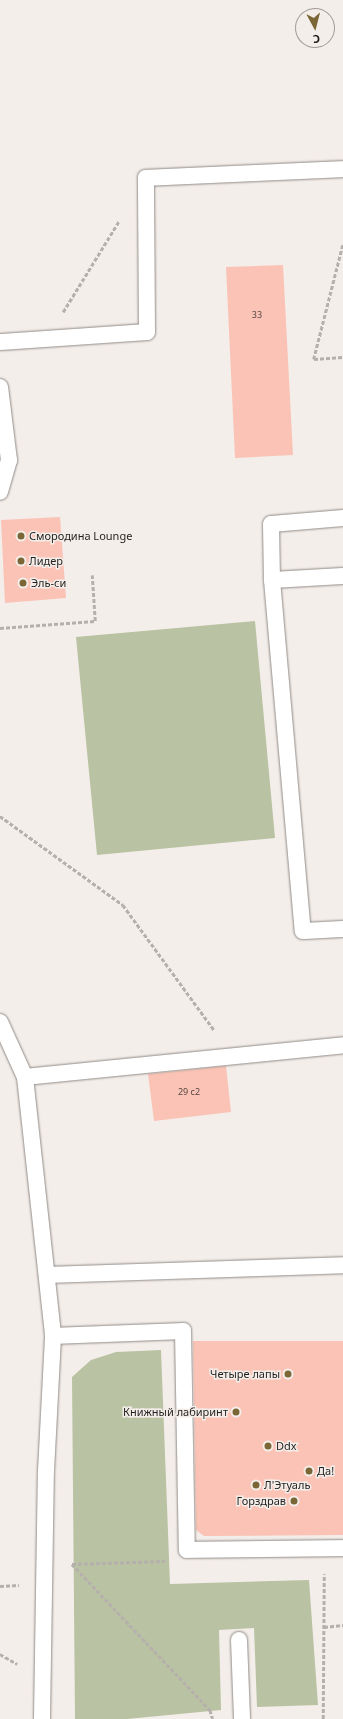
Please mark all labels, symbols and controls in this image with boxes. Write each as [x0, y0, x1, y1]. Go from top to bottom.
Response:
north arrow [295, 8, 335, 48]
text: С [312, 32, 321, 47]
house number: 33 [252, 310, 262, 320]
place label: Смородина Lounge [29, 529, 132, 543]
marker: Смородина Lounge [16, 531, 26, 541]
place label: Лидер [29, 554, 63, 568]
marker: Лидер [16, 556, 26, 566]
place label: Эль-си [31, 576, 66, 590]
marker: Эль-си [18, 578, 28, 588]
house number: 29 с2 [178, 1087, 200, 1097]
place label: Четыре лапы [210, 1367, 280, 1381]
marker: Четыре лапы [283, 1369, 293, 1379]
place label: Книжный лабиринт [123, 1405, 228, 1419]
marker: Книжный лабиринт [231, 1407, 241, 1417]
place label: Ddx [276, 1439, 297, 1453]
marker: Ddx [263, 1441, 273, 1451]
place label: Да! [317, 1464, 334, 1478]
marker: Да! [304, 1466, 314, 1476]
place label: Л'Этуаль [264, 1478, 310, 1492]
marker: Л'Этуаль [251, 1480, 261, 1490]
place label: Горздрав [237, 1494, 286, 1508]
marker: Горздрав [289, 1496, 299, 1506]

